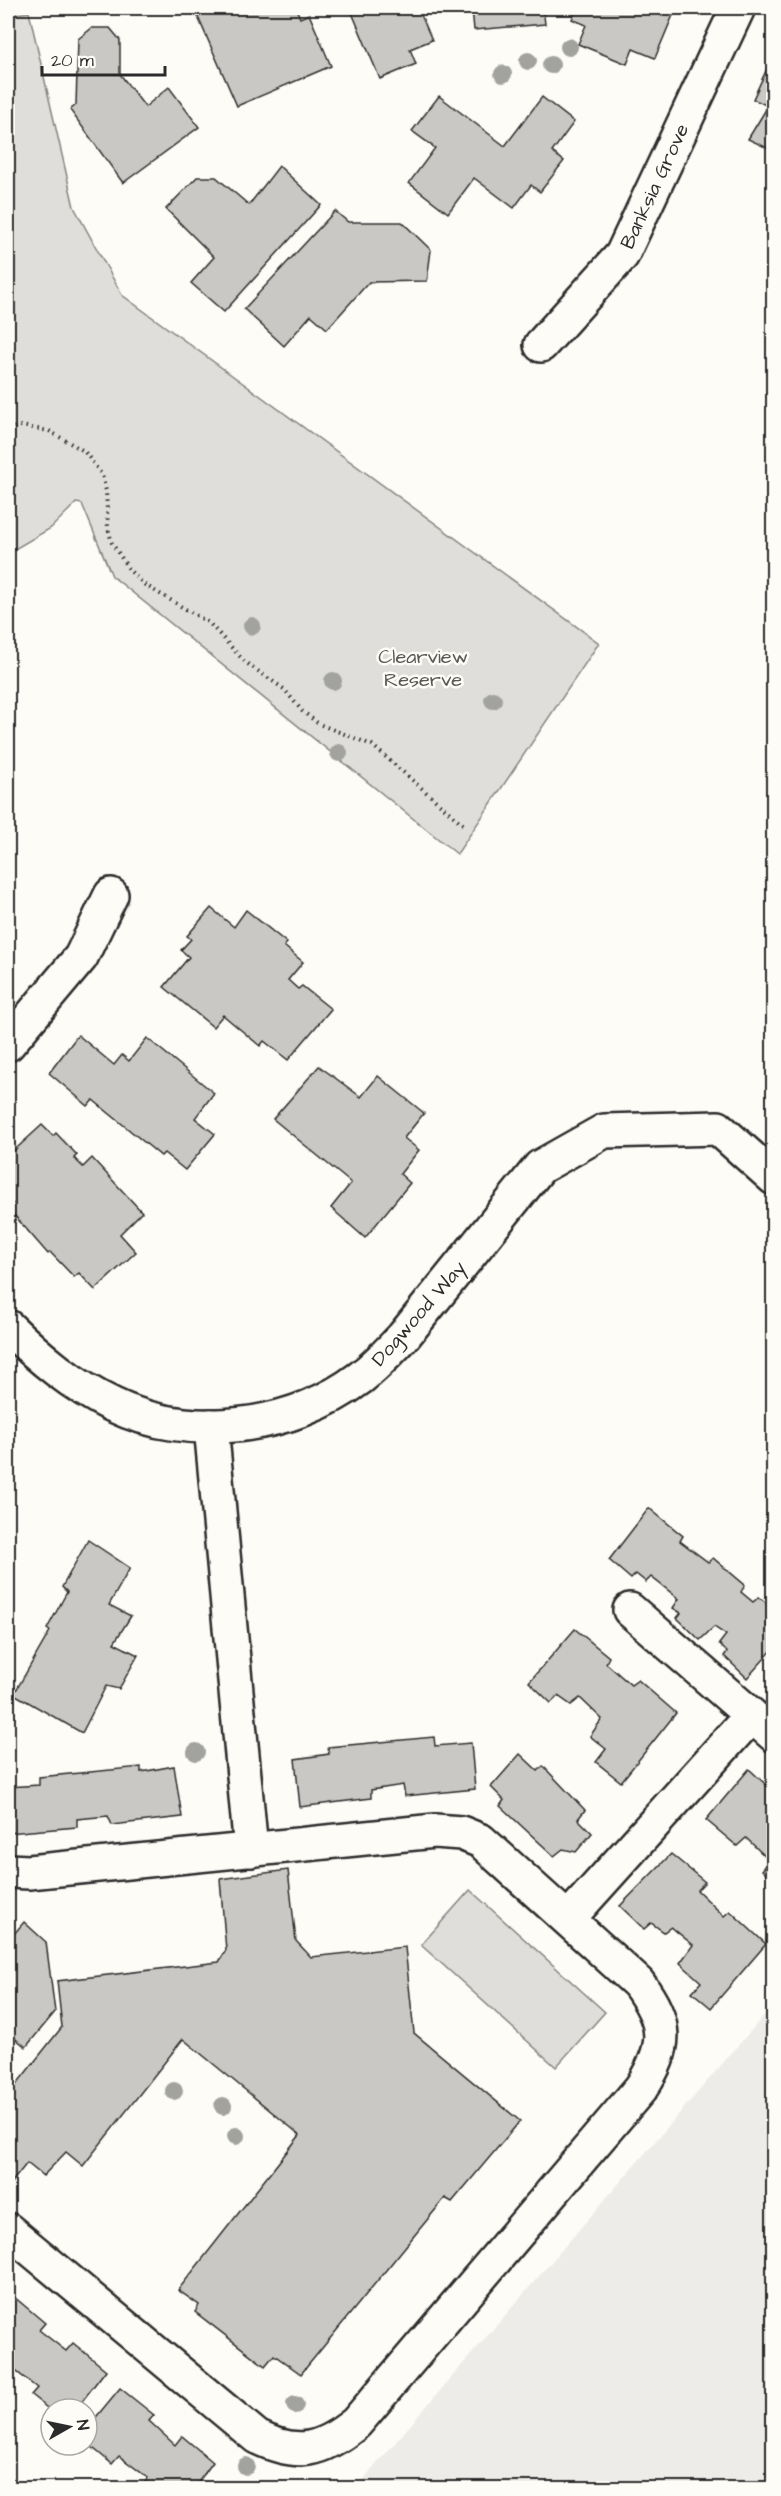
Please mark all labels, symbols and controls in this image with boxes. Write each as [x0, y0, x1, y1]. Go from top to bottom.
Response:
scale bar [42, 39, 165, 77]
text: 20 m [51, 48, 94, 73]
street label: Banksia Grove [614, 119, 696, 254]
park label: Clearview Reserve [378, 643, 468, 694]
street label: Dogwood Way [365, 1255, 473, 1373]
north arrow [39, 2397, 99, 2457]
text: N [71, 2418, 94, 2431]

